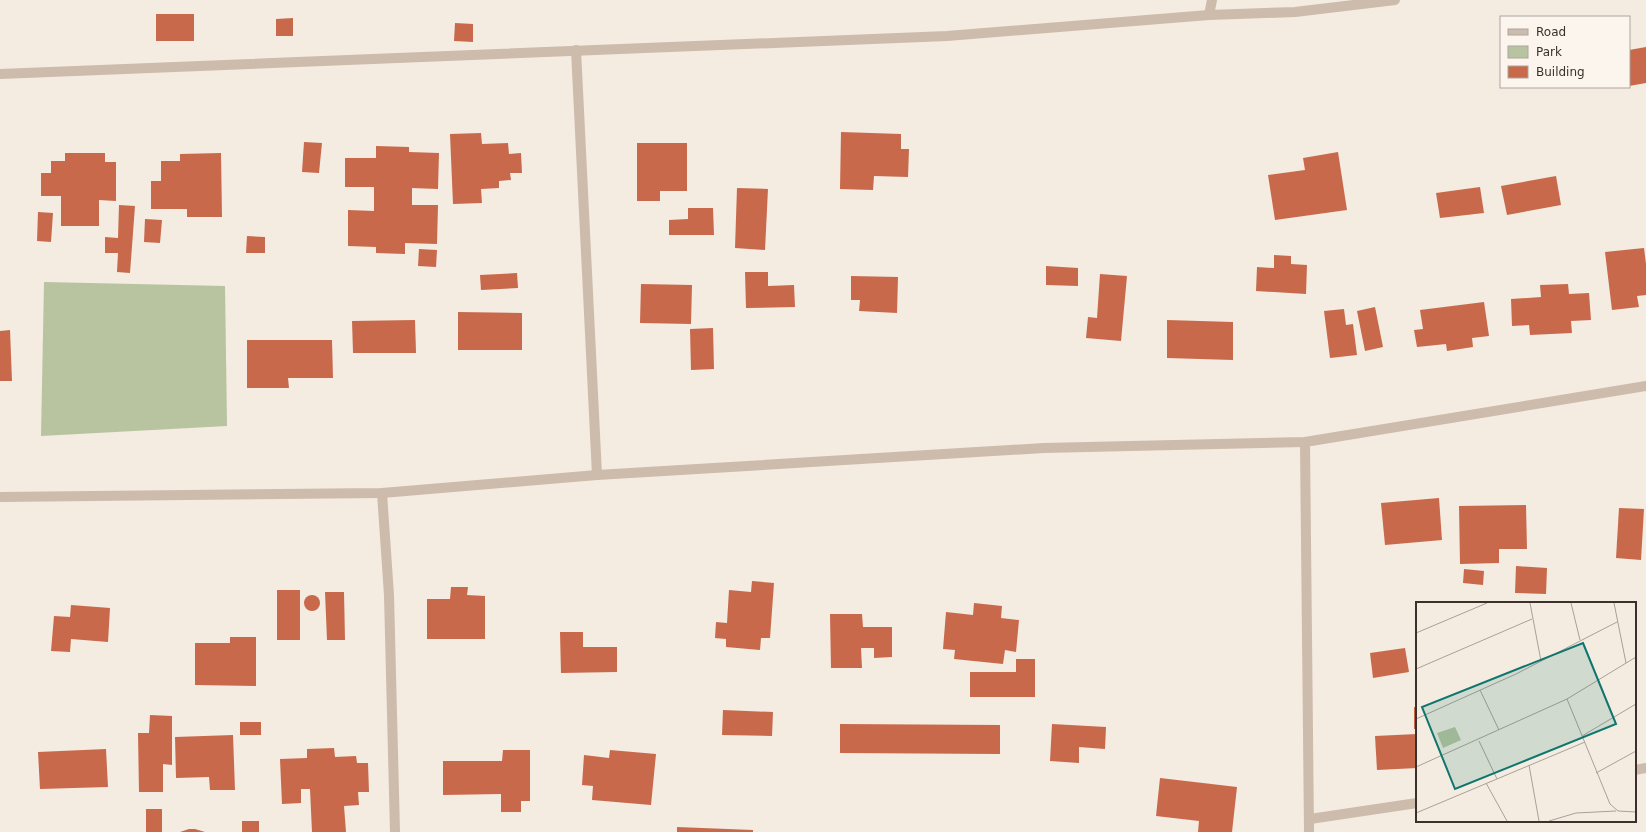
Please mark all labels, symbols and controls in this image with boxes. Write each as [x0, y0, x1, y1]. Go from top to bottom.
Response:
legend [1500, 16, 1630, 88]
text: Road [1536, 25, 1566, 39]
text: Park [1536, 45, 1562, 59]
text: Building [1536, 65, 1585, 79]
inset map [1416, 602, 1636, 822]

